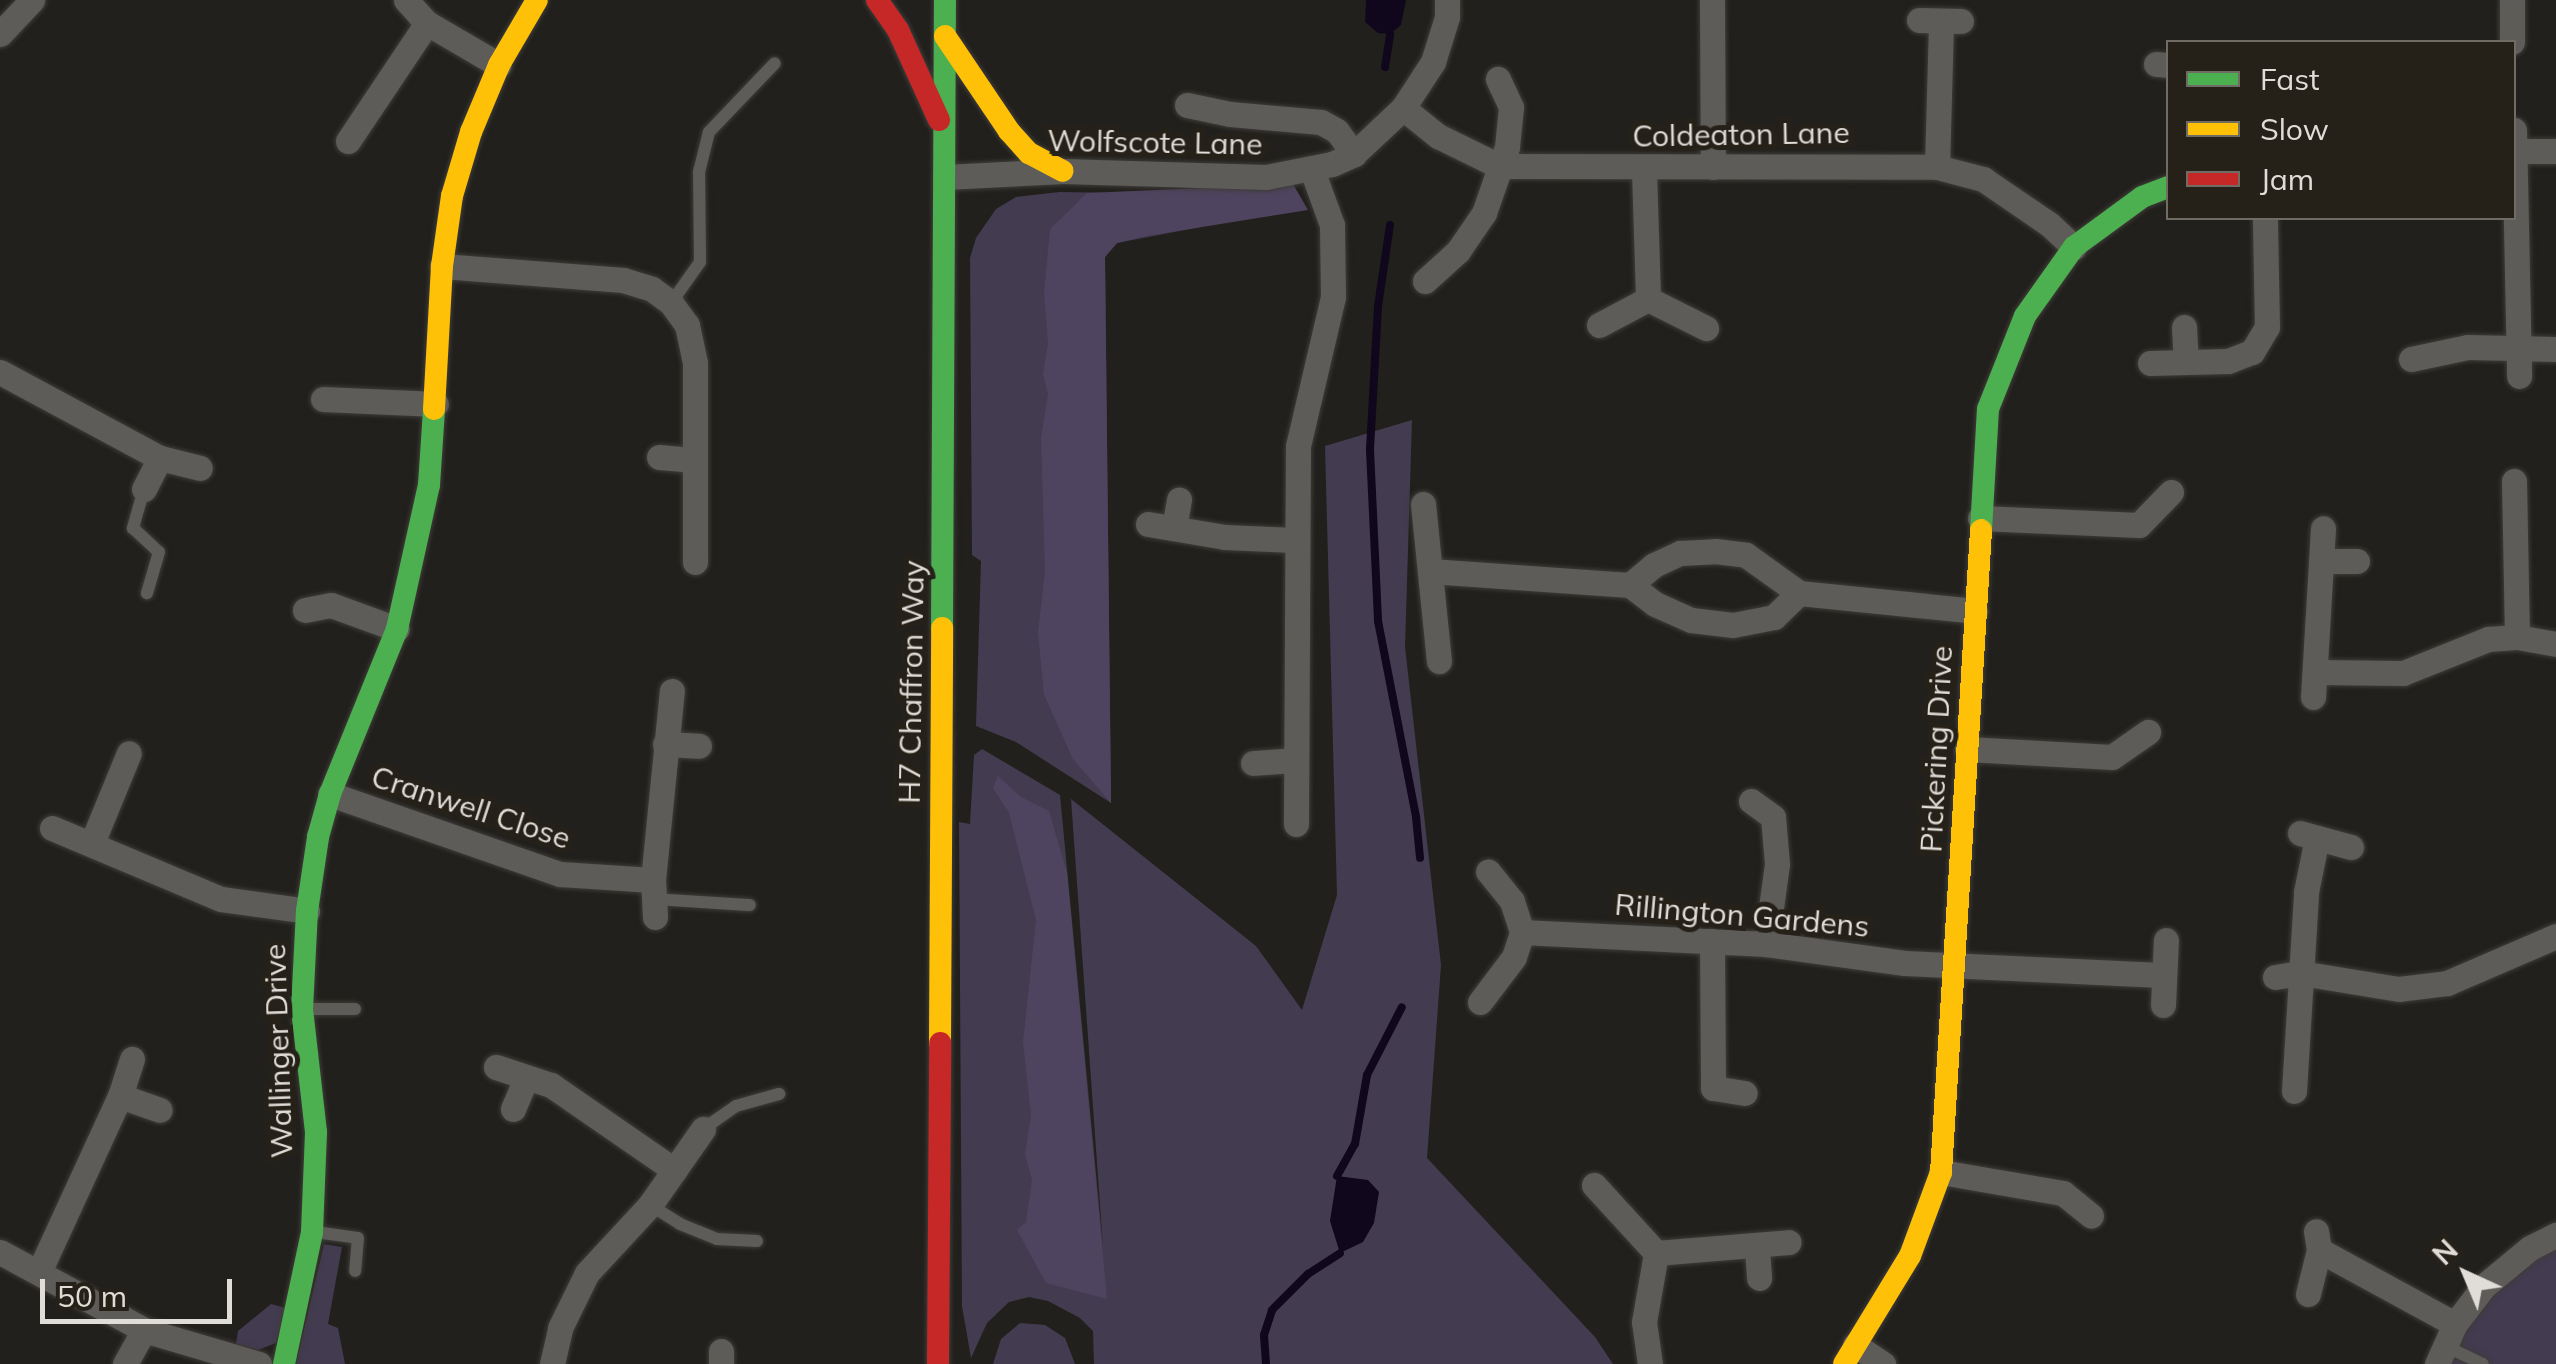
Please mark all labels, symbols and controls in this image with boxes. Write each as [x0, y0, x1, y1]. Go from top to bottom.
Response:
legend [2166, 40, 2516, 220]
text: Fast [2260, 60, 2320, 98]
text: Slow [2260, 110, 2329, 148]
street label: Coldeaton Lane [1632, 114, 1850, 154]
street label: Wolfscote Lane [1047, 122, 1263, 162]
text: Jam [2260, 160, 2314, 198]
street label: H7 Chaffron Way [891, 560, 931, 804]
street label: Pickering Drive [1913, 645, 1959, 853]
street label: Cranwell Close [367, 758, 575, 856]
street label: Rillington Gardens [1613, 886, 1871, 944]
street label: Wallinger Drive [256, 943, 300, 1159]
north arrow [2416, 1224, 2516, 1324]
text: N [2425, 1232, 2465, 1272]
scale bar [45, 1259, 238, 1321]
text: 50 m [57, 1277, 127, 1315]

